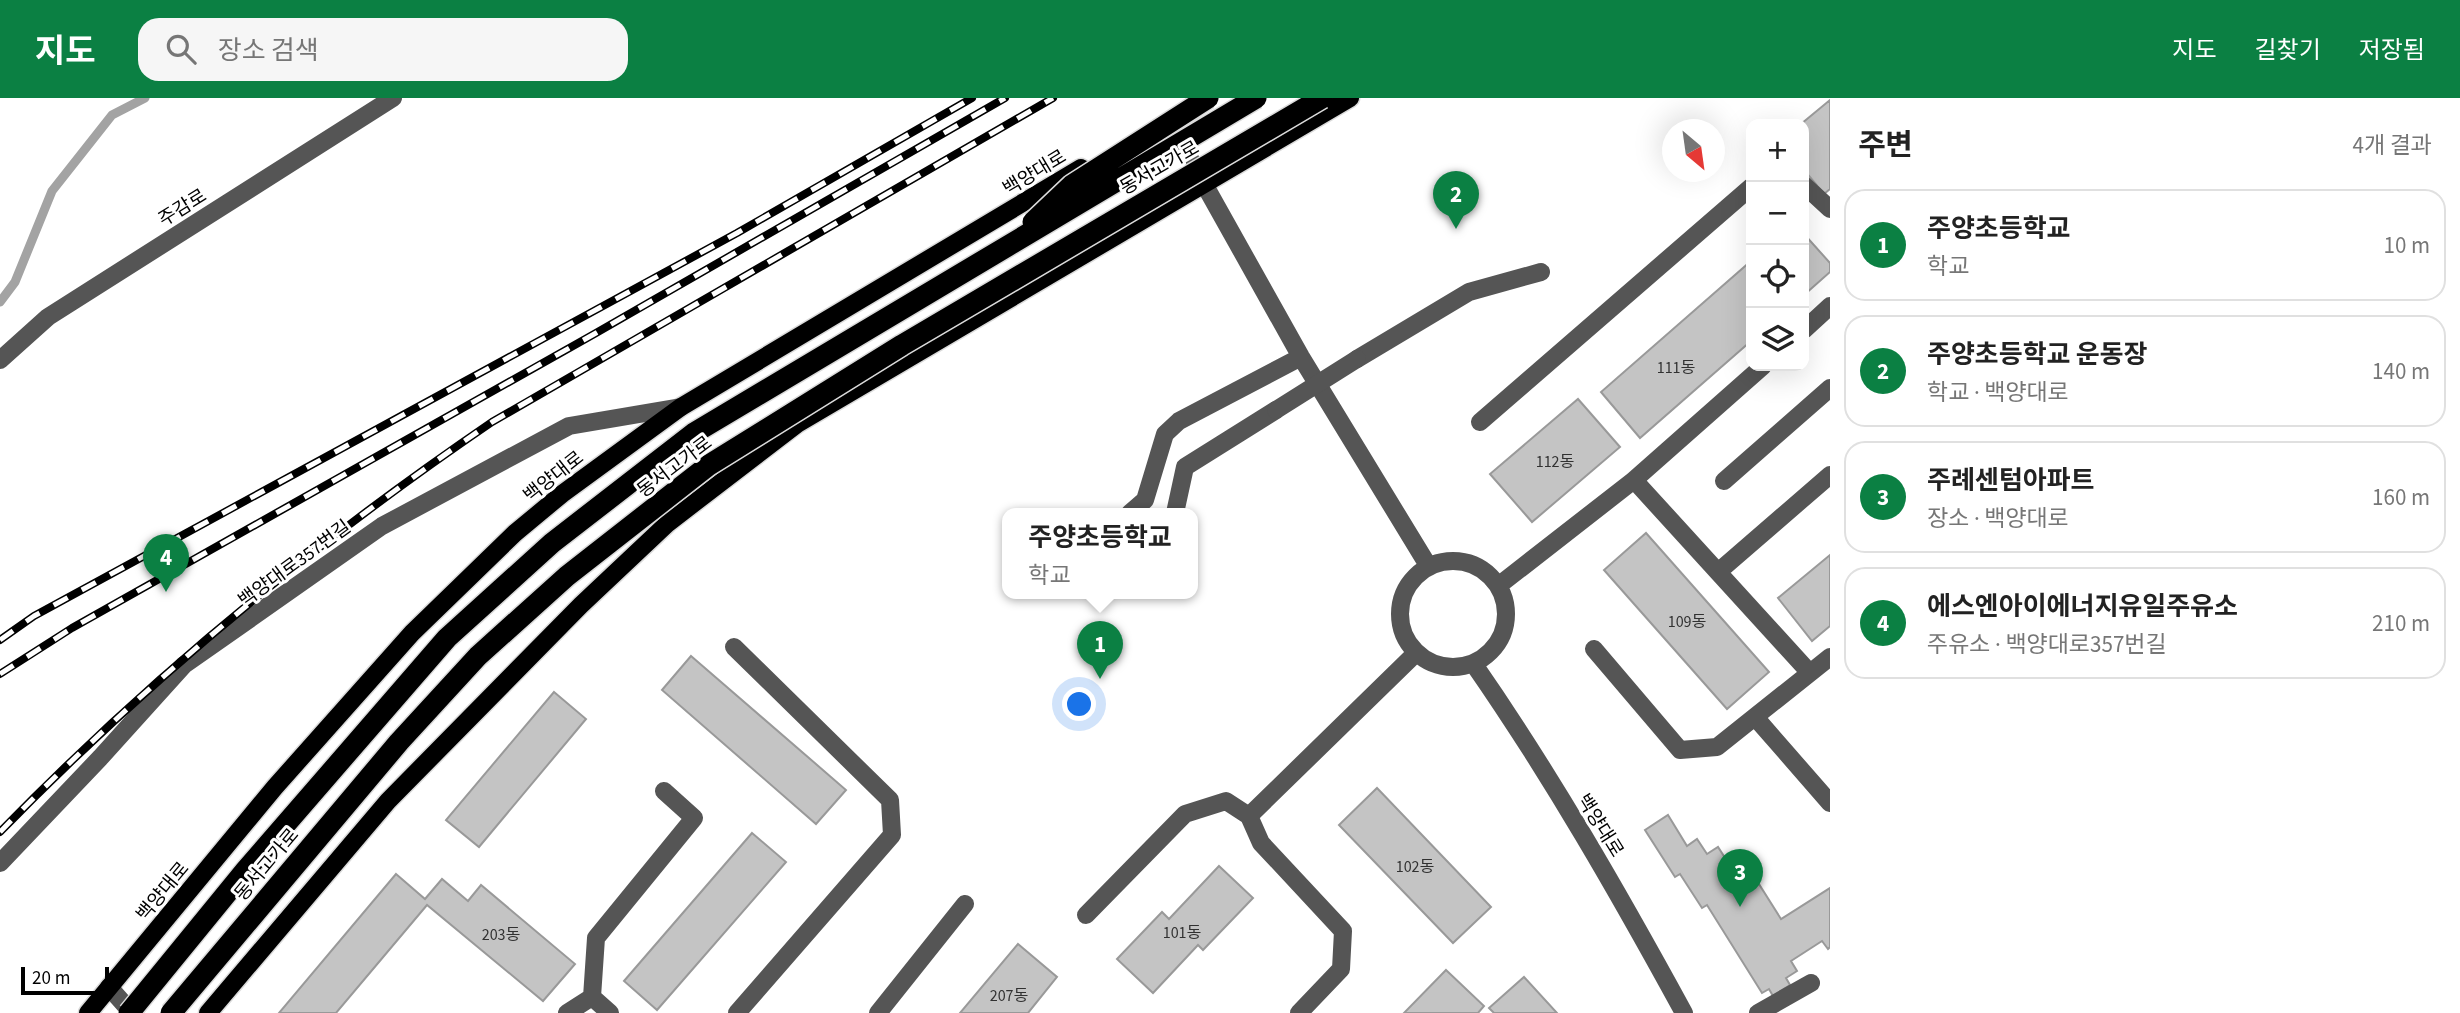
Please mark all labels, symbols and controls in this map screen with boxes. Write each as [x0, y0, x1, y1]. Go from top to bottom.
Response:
search box [138, 18, 628, 81]
text: 지도 [35, 28, 96, 75]
icon: search [162, 30, 200, 68]
text: 장소 검색 [218, 32, 319, 69]
text: 지도 [2172, 33, 2217, 68]
text: 길찾기 [2255, 33, 2321, 68]
text: 저장됨 [2359, 33, 2425, 68]
north arrow [1662, 119, 1725, 182]
map controls [1746, 119, 1809, 371]
button: + [1746, 119, 1809, 182]
text: 주변 [1858, 124, 1913, 167]
text: 4개 결과 [2352, 129, 2432, 162]
street label: 동서고가로 [1115, 135, 1204, 202]
street label: 백양대로 [998, 144, 1072, 203]
pin: 2 [1433, 171, 1479, 229]
button: − [1746, 182, 1809, 245]
street label: 주감로 [153, 183, 212, 234]
text: 주양초등학교 [1927, 210, 2071, 247]
text: 1 [1877, 229, 1889, 262]
text: 10 m [2383, 229, 2430, 262]
button: locate [1746, 245, 1809, 308]
text: 학교 [1927, 250, 1969, 283]
button: layers [1746, 308, 1809, 371]
text: 주양초등학교 운동장 [1927, 336, 2147, 373]
text: 2 [1877, 355, 1889, 388]
text: 140 m [2372, 355, 2430, 388]
house number: 111동 [1657, 357, 1696, 379]
text: 학교 · 백양대로 [1927, 376, 2069, 409]
street label: 동서고가로 [632, 430, 718, 504]
street label: 백양대로 [518, 445, 590, 509]
house number: 112동 [1536, 451, 1575, 473]
text: 주례센텀아파트 [1927, 462, 2094, 499]
text: 3 [1877, 481, 1889, 514]
text: 160 m [2372, 481, 2430, 514]
text: 장소 · 백양대로 [1927, 502, 2069, 535]
popup [1002, 508, 1198, 599]
street label: 백양대로357번길 [233, 514, 357, 614]
text: 주양초등학교 [1028, 519, 1172, 556]
pin: 4 [143, 534, 189, 592]
text: 학교 [1028, 559, 1071, 592]
text: 에스엔아이에너지유일주유소 [1927, 588, 2238, 625]
text: 4 [1877, 607, 1889, 640]
text: 210 m [2372, 607, 2430, 640]
house number: 109동 [1668, 611, 1707, 633]
pin: 1 [1077, 621, 1123, 679]
text: 주유소 · 백양대로357번길 [1927, 628, 2167, 661]
your location [1062, 687, 1096, 721]
street label: 백양대로 [1570, 789, 1630, 863]
street label: 동서고가로 [229, 823, 306, 907]
pin: 3 [1717, 849, 1763, 907]
house number: 102동 [1396, 856, 1435, 878]
street label: 백양대로 [130, 857, 196, 927]
house number: 101동 [1163, 922, 1202, 944]
house number: 203동 [482, 924, 521, 946]
scale bar [21, 964, 108, 996]
text: 20 m [32, 965, 70, 992]
house number: 207동 [990, 985, 1029, 1007]

